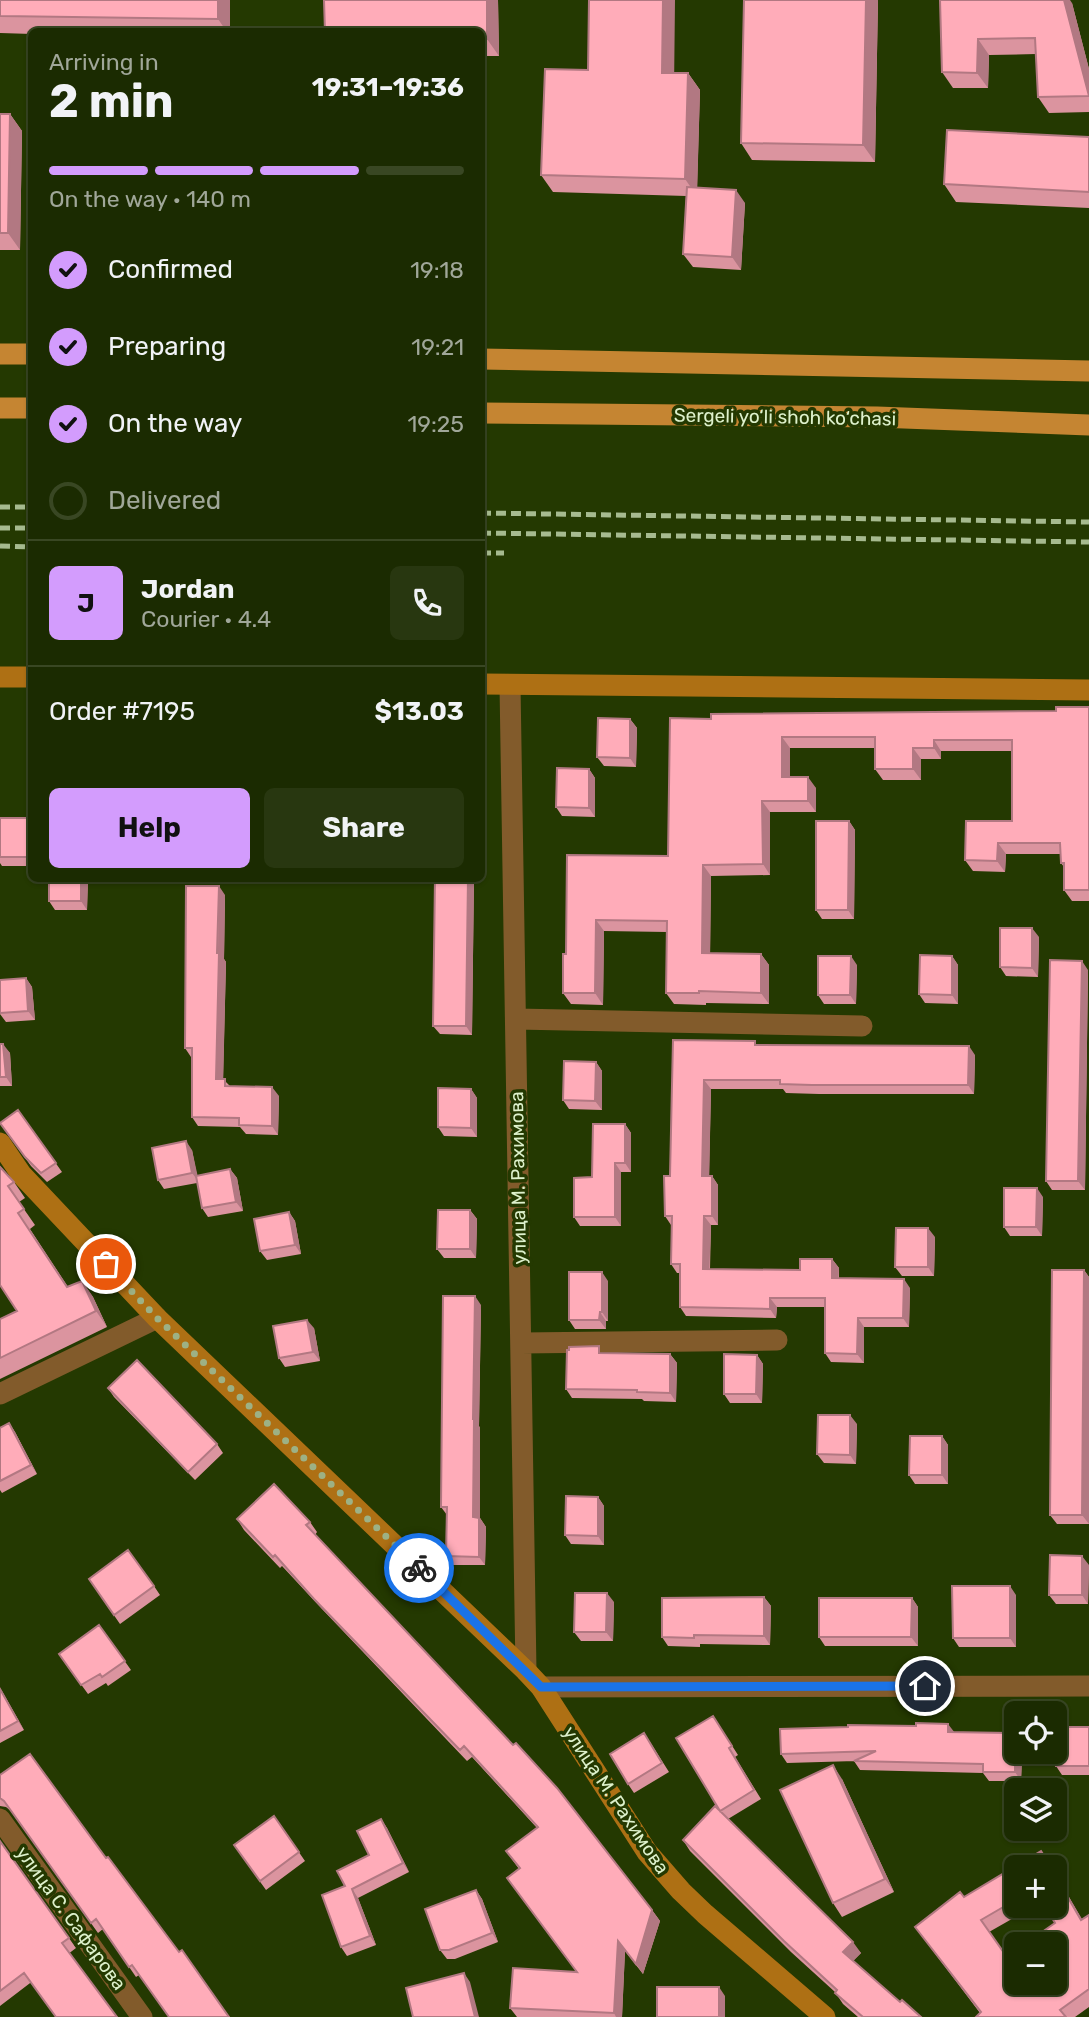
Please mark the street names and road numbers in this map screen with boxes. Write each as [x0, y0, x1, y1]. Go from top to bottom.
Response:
street label: Sergeli yo‘li shoh ko‘chasi [674, 404, 896, 430]
street label: улица М. Рахимова [505, 1091, 531, 1265]
street label: улица М. Рахимова [558, 1722, 674, 1878]
street label: улица С. Сафарова [11, 1842, 131, 1994]

